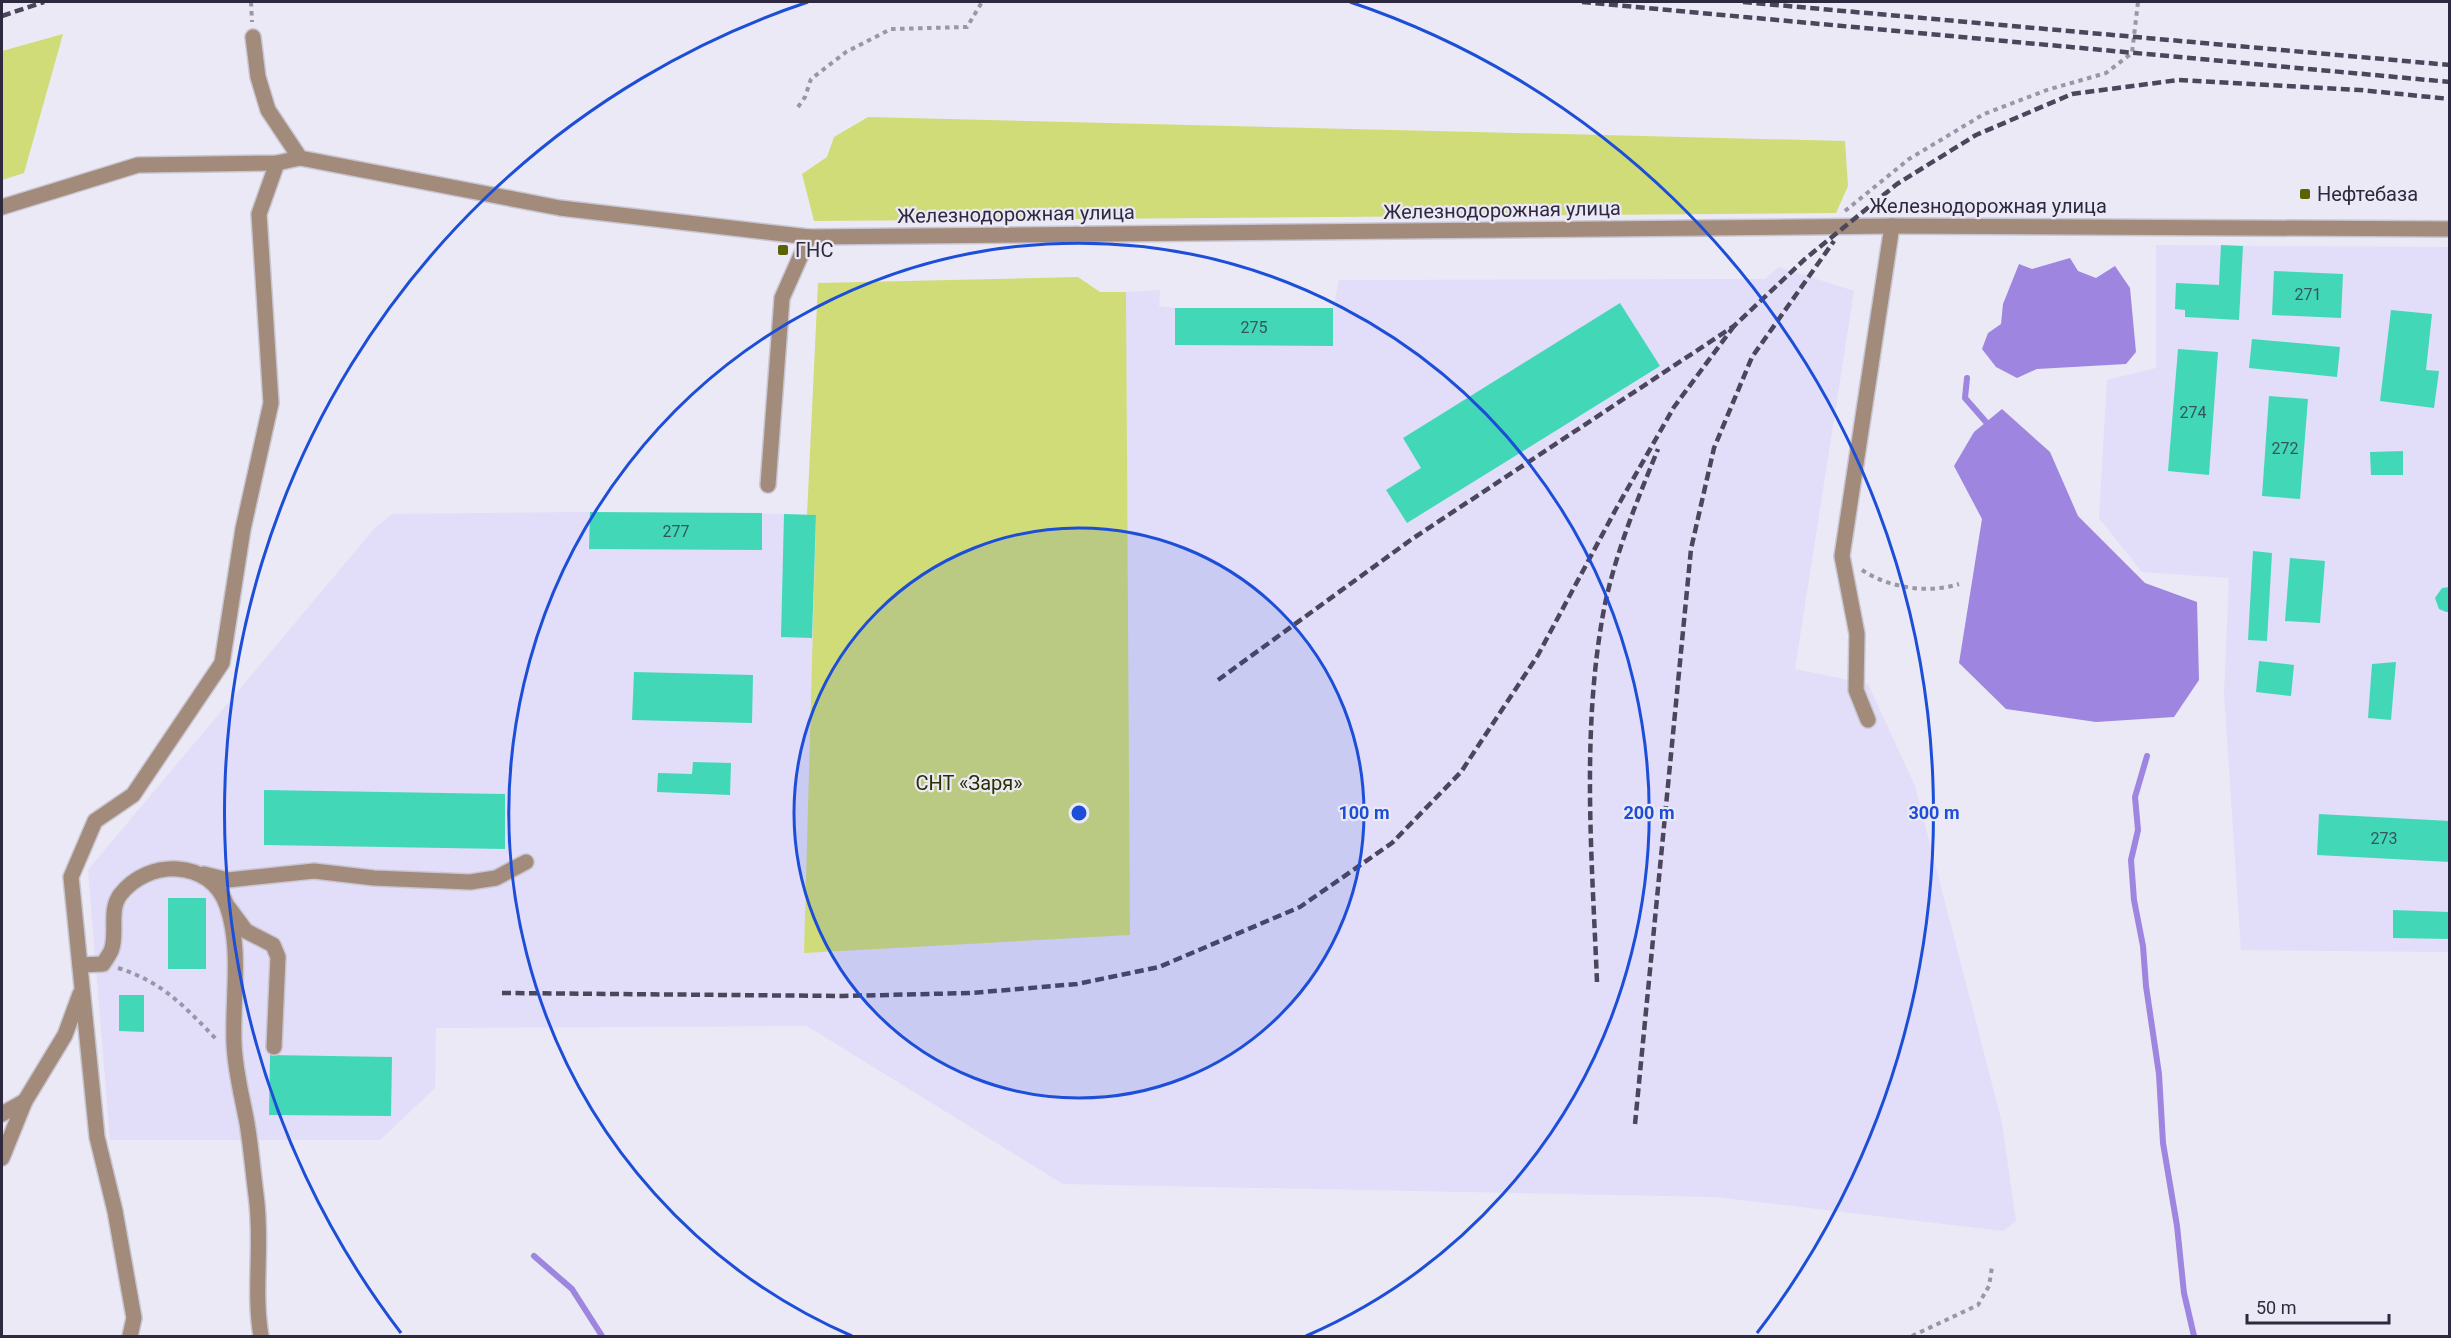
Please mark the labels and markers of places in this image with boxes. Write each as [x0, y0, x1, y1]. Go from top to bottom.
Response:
place label: Нефтебаза [2317, 182, 2418, 206]
marker: Нефтебаза [2298, 187, 2312, 201]
place label: ГНС [795, 238, 833, 262]
marker: ГНС [776, 243, 790, 257]
centre of rings [1069, 803, 1089, 823]

